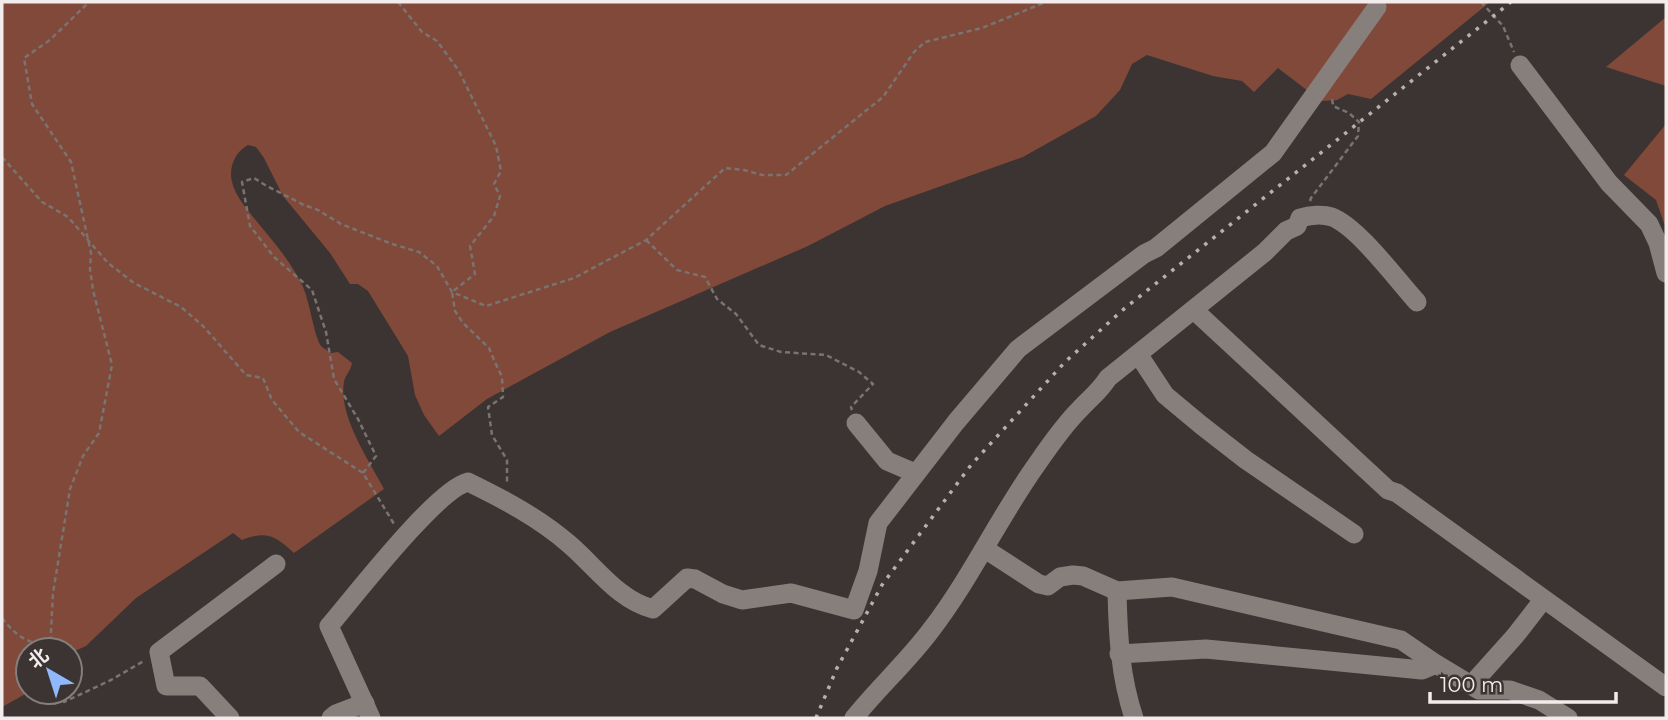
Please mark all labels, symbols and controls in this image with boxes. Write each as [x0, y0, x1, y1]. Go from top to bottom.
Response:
north arrow [14, 636, 84, 706]
text: 北 [24, 643, 53, 673]
scale bar [1430, 660, 1616, 704]
text: 100 m [1440, 672, 1503, 697]

